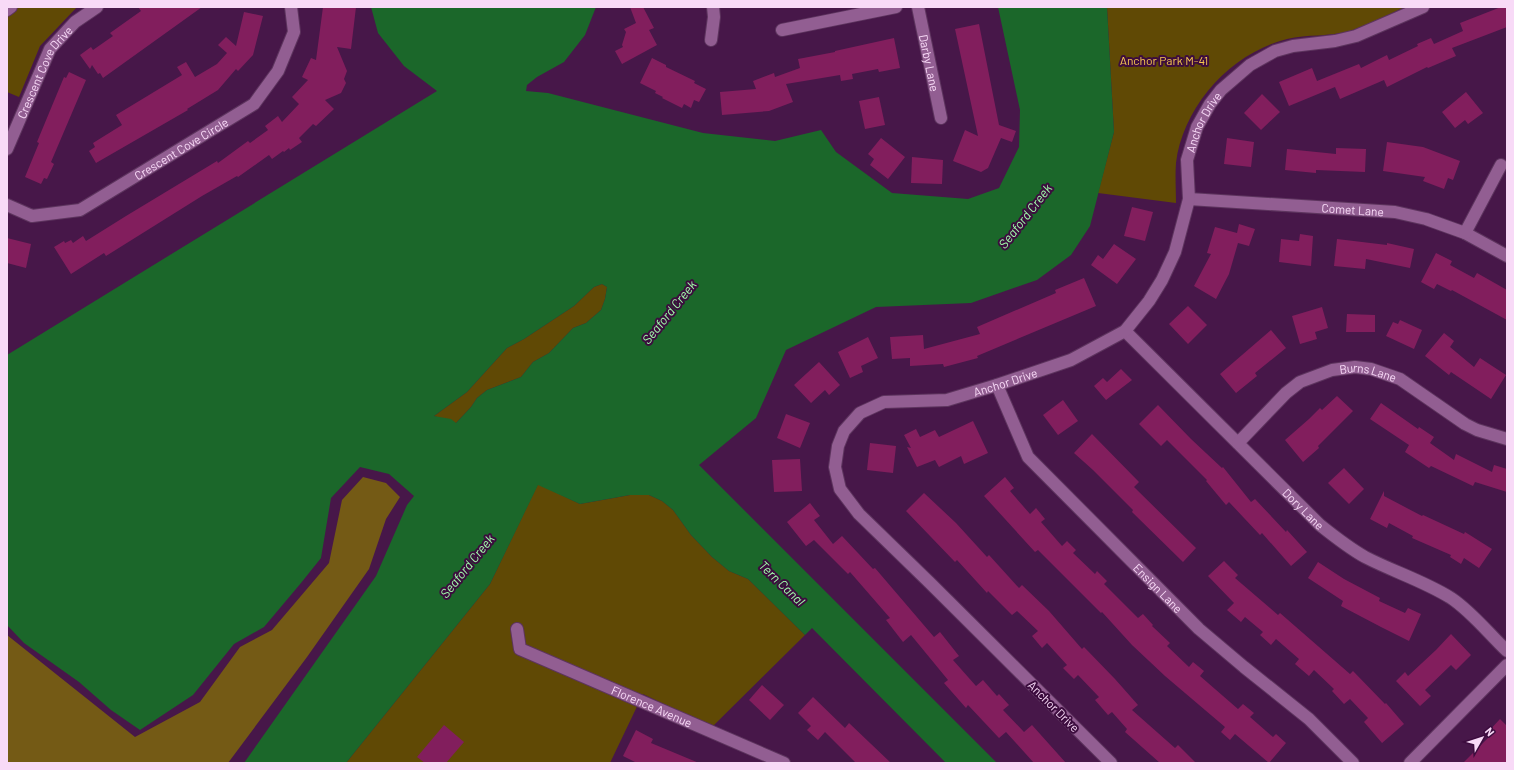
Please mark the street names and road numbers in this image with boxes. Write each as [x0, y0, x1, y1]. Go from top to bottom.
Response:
street label: Crescent Cove Drive [14, 23, 75, 121]
street label: Darby Lane [917, 33, 942, 93]
street label: Anchor Drive [1183, 89, 1224, 154]
street label: Crescent Cove Circle [131, 114, 231, 182]
street label: Comet Lane [1321, 200, 1384, 218]
street label: Burns Lane [1338, 360, 1399, 384]
street label: Anchor Drive [971, 365, 1039, 399]
street label: Dory Lane [1280, 485, 1327, 532]
street label: Ensign Lane [1131, 560, 1186, 615]
street label: Anchor Drive [1026, 678, 1082, 734]
street label: Florence Avenue [610, 682, 694, 730]

